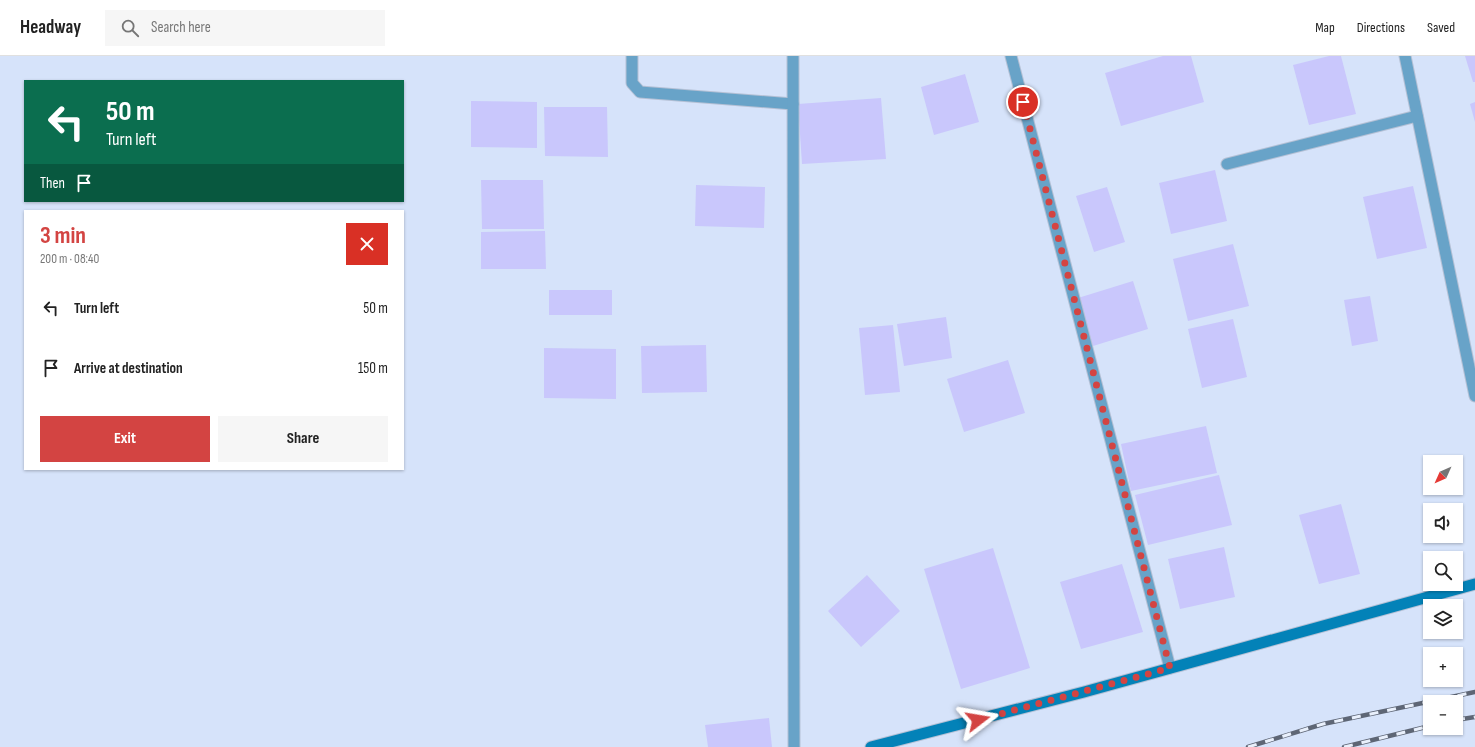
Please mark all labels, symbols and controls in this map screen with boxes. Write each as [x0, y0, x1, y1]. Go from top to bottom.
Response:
search box [105, 10, 385, 46]
text: Headway [20, 16, 81, 39]
icon: search [119, 17, 141, 39]
text: Search here [151, 18, 211, 37]
text: Map [1315, 19, 1335, 36]
text: Directions [1357, 19, 1405, 36]
text: Saved [1427, 19, 1455, 36]
pin [1006, 85, 1040, 119]
icon: arrive [1012, 91, 1034, 113]
text: 50 m [106, 95, 155, 128]
icon: left [40, 96, 92, 148]
text: Turn left [106, 129, 157, 150]
icon: arrive [73, 172, 95, 194]
text: Then [40, 174, 65, 193]
text: 3 min [40, 221, 86, 250]
button: close [346, 223, 388, 265]
text: 200 m · 08:40 [40, 251, 99, 267]
icon: left [40, 297, 62, 319]
text: Turn left [74, 299, 119, 318]
text: 50 m [363, 299, 388, 318]
icon: arrive [40, 357, 62, 379]
text: Arrive at destination [74, 359, 183, 378]
text: 150 m [358, 359, 388, 378]
button: Exit [40, 416, 210, 462]
button: Share [218, 416, 388, 462]
north arrow [1423, 455, 1463, 495]
map controls [1423, 455, 1463, 735]
button: sound [1423, 503, 1463, 543]
button: search [1423, 551, 1463, 591]
button: layers [1423, 599, 1463, 639]
button: + [1423, 647, 1463, 687]
button: − [1423, 695, 1463, 735]
position arrow [957, 699, 999, 741]

